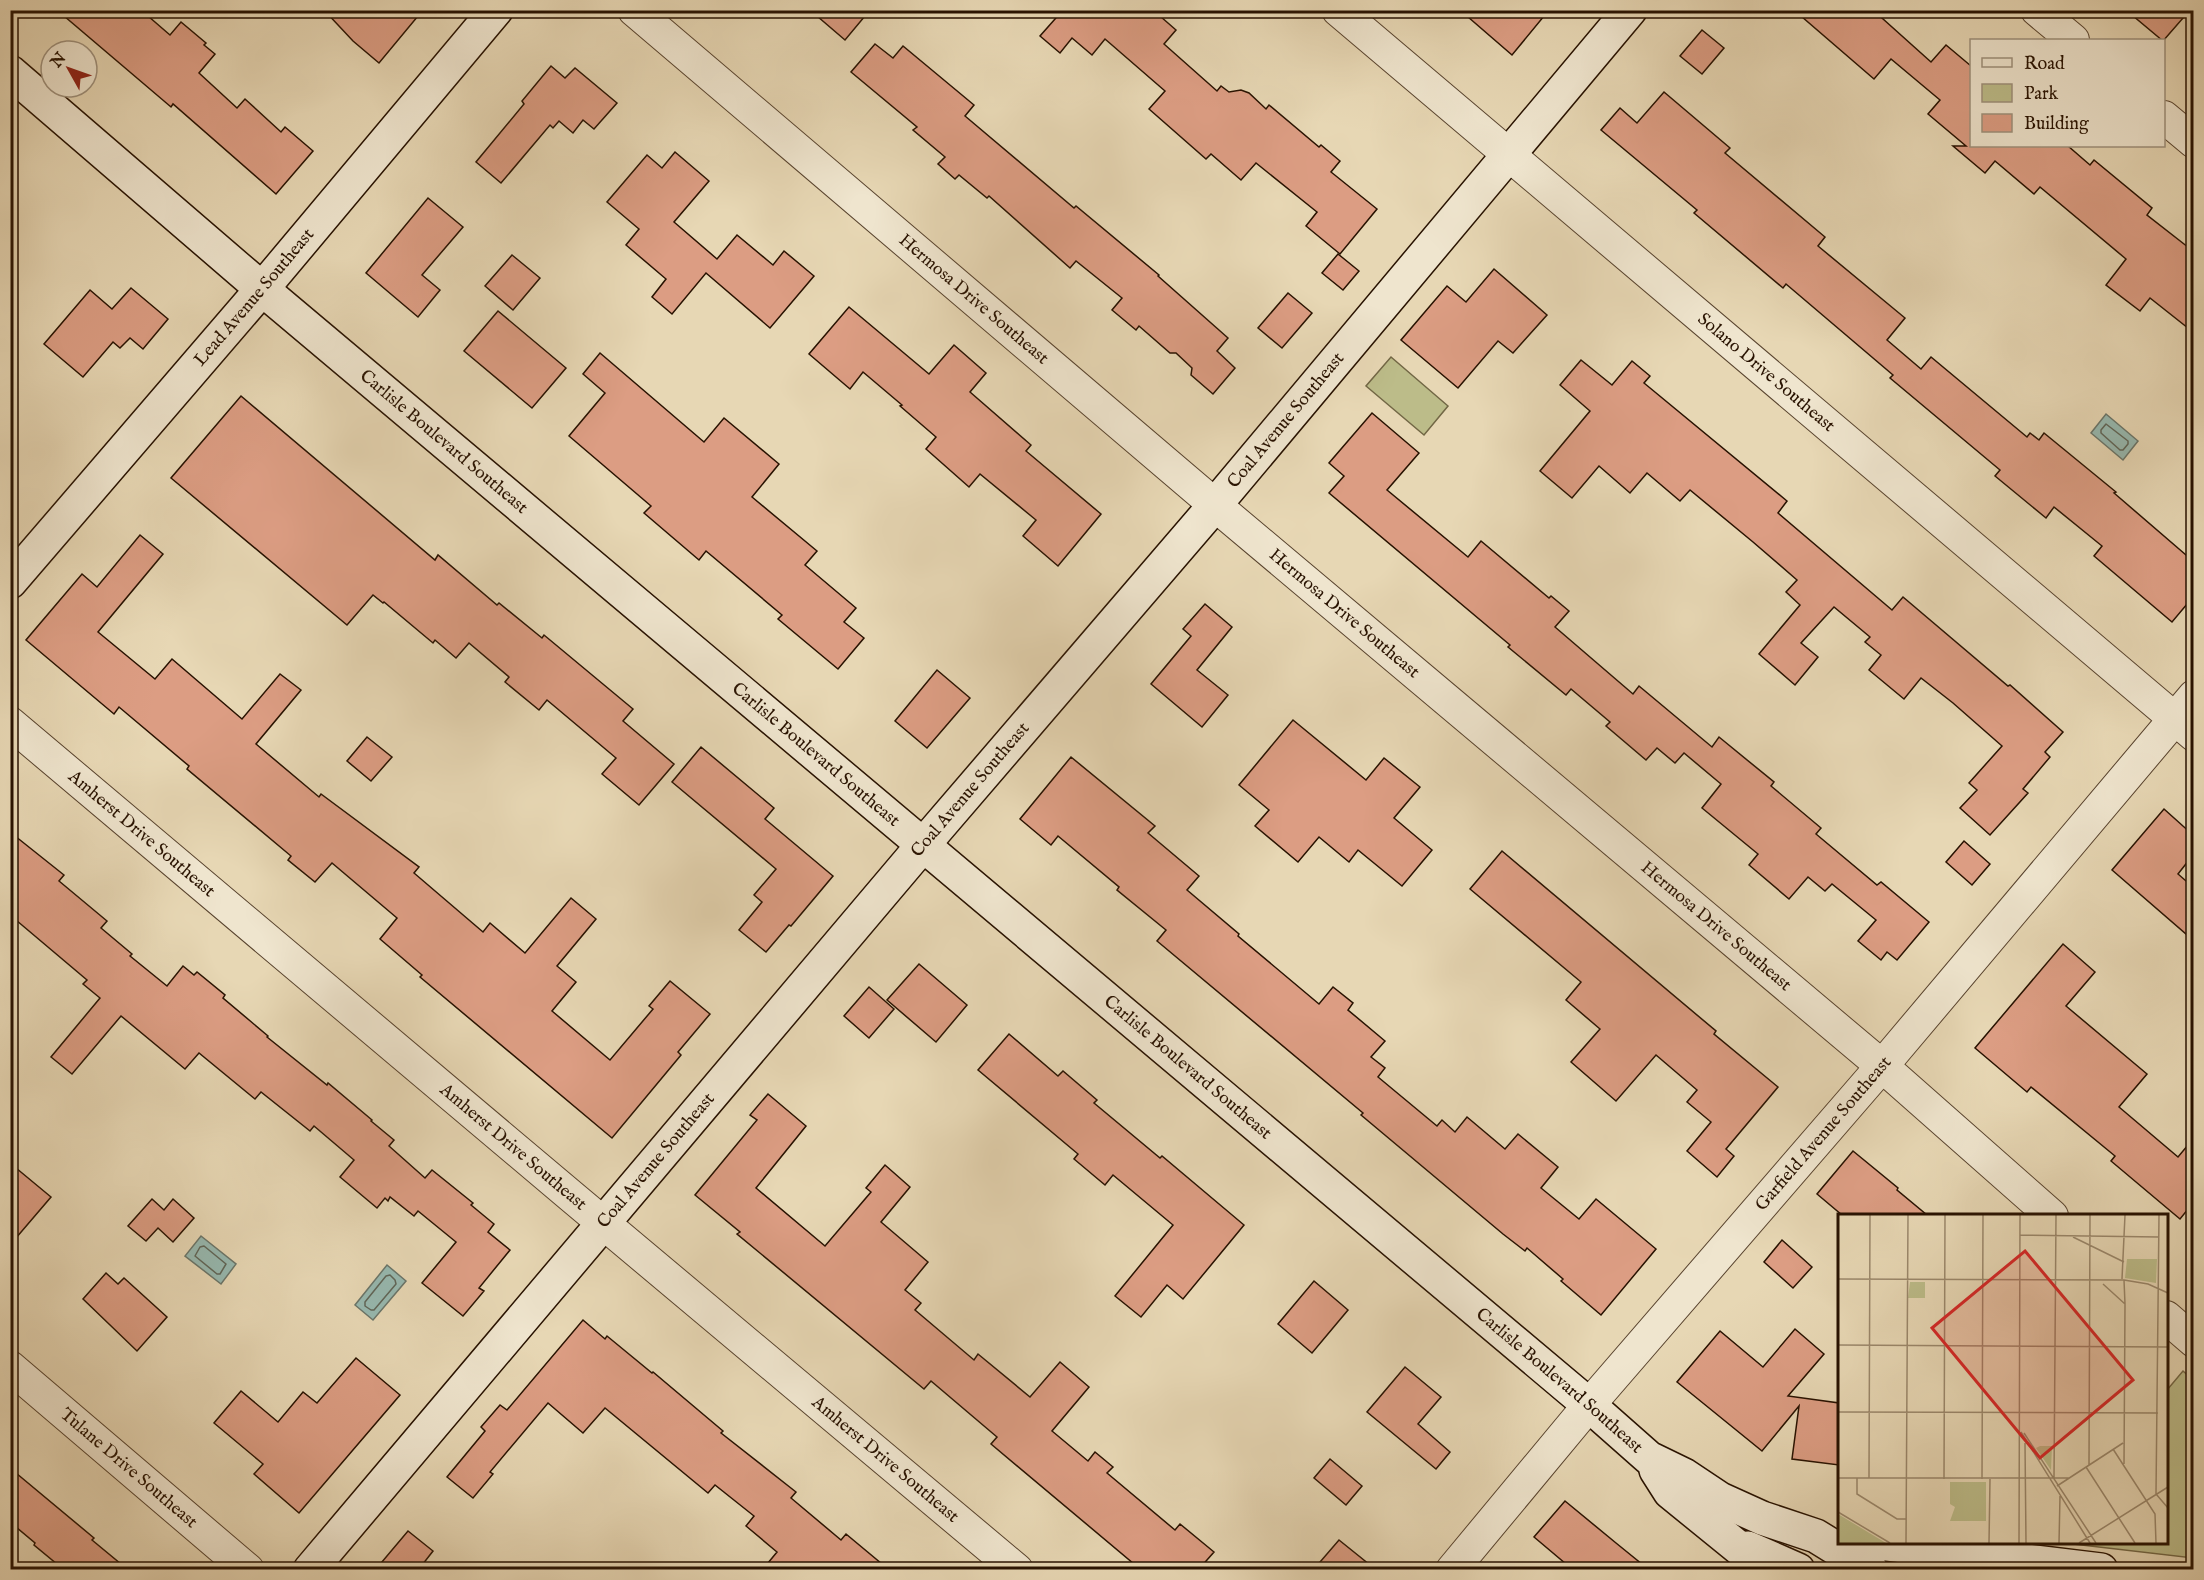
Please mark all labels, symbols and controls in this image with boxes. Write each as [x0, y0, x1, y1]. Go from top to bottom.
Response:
north arrow [39, 39, 99, 99]
legend [1970, 39, 2165, 147]
text: N [46, 49, 71, 73]
text: Road [2024, 53, 2065, 76]
text: Park [2024, 83, 2059, 106]
text: Building [2024, 113, 2089, 136]
street label: Lead Avenue Southeast [189, 224, 319, 371]
street label: Hermosa Drive Southeast [894, 229, 1053, 370]
street label: Solano Drive Southeast [1693, 308, 1840, 437]
street label: Coal Avenue Southeast [1222, 348, 1350, 493]
street label: Carlisle Boulevard Southeast [355, 365, 533, 519]
street label: Hermosa Drive Southeast [1264, 544, 1424, 684]
street label: Carlisle Boulevard Southeast [727, 677, 905, 832]
street label: Coal Avenue Southeast [906, 718, 1035, 862]
street label: Amherst Drive Southeast [62, 765, 220, 902]
street label: Hermosa Drive Southeast [1636, 856, 1796, 996]
street label: Carlisle Boulevard Southeast [1099, 990, 1276, 1145]
street label: Garfield Avenue Southeast [1750, 1052, 1897, 1216]
street label: Amherst Drive Southeast [434, 1078, 591, 1216]
street label: Coal Avenue Southeast [592, 1088, 720, 1233]
inset map [1838, 1214, 2168, 1544]
street label: Carlisle Boulevard Southeast [1471, 1303, 1648, 1459]
street label: Amherst Drive Southeast [806, 1391, 964, 1528]
street label: Tulane Drive Southeast [55, 1403, 202, 1533]

